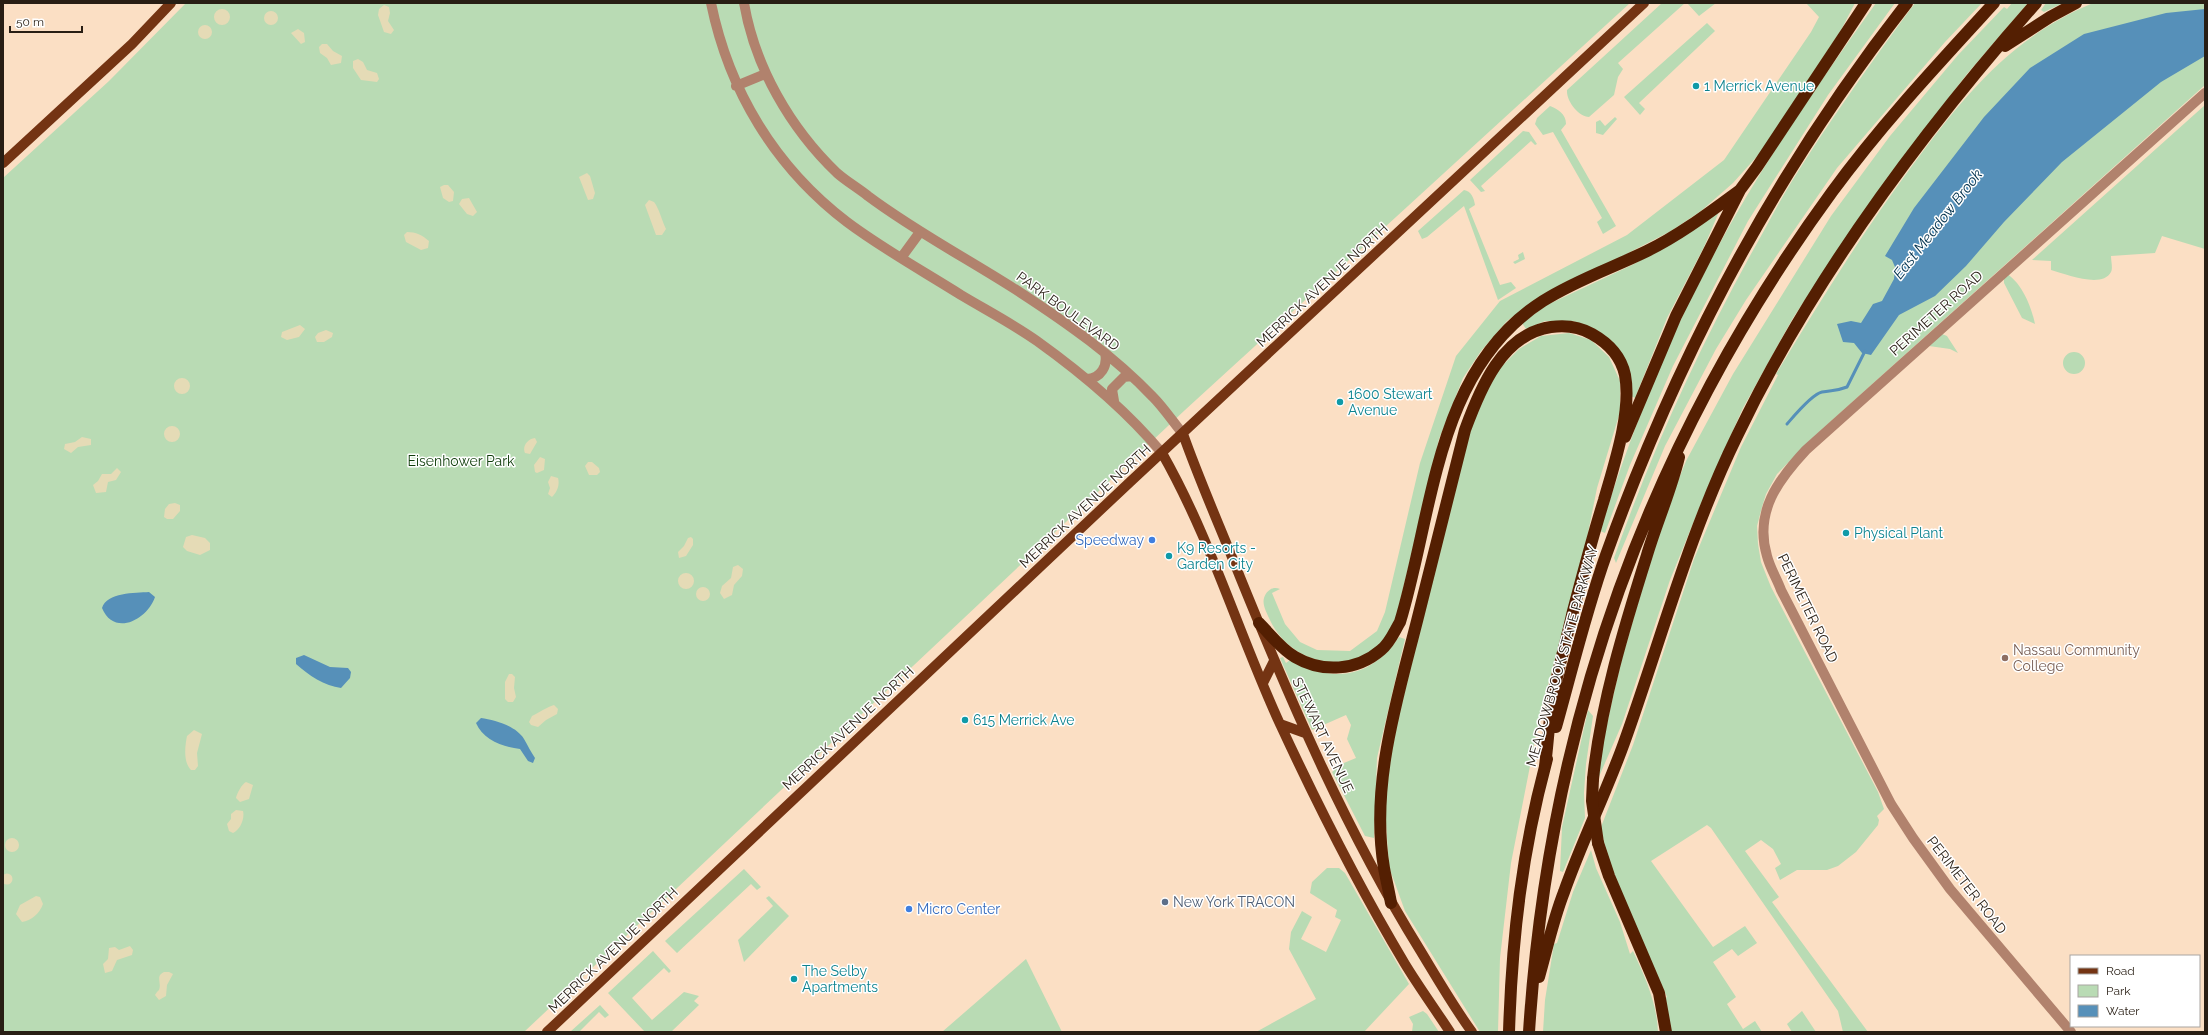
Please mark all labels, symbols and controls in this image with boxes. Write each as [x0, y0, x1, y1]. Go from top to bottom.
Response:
scale bar [10, 8, 82, 34]
text: 50 m [16, 15, 44, 29]
place label: 1 Merrick Avenue [1704, 78, 1814, 94]
marker: 1 Merrick Avenue [1691, 81, 1701, 91]
water label: East Meadow Brook [1890, 166, 1986, 282]
street label: MERRICK AVENUE NORTH [1253, 220, 1391, 350]
street label: PERIMETER ROAD [1886, 267, 1986, 359]
street label: PARK BOULEVARD [1013, 268, 1123, 354]
place label: 1600 Stewart Avenue [1348, 386, 1433, 418]
marker: 1600 Stewart Avenue [1335, 397, 1345, 407]
street label: MERRICK AVENUE NORTH [1016, 441, 1154, 571]
park label: Eisenhower Park [407, 453, 515, 469]
place label: Physical Plant [1854, 525, 1943, 541]
marker: Physical Plant [1841, 528, 1851, 538]
place label: Speedway [1076, 532, 1144, 548]
marker: Speedway [1147, 535, 1157, 545]
place label: K9 Resorts - Garden City [1177, 540, 1256, 572]
street label: MEADOWBROOK STATE PARKWAY [1523, 544, 1601, 768]
marker: K9 Resorts - Garden City [1164, 551, 1174, 561]
street label: PERIMETER ROAD [1775, 551, 1841, 665]
place label: Nassau Community College [2013, 642, 2140, 674]
marker: Nassau Community College [2000, 653, 2010, 663]
street label: MERRICK AVENUE NORTH [779, 663, 917, 793]
street label: STEWART AVENUE [1289, 675, 1357, 795]
place label: 615 Merrick Ave [973, 712, 1075, 728]
marker: 615 Merrick Ave [960, 715, 970, 725]
street label: PERIMETER ROAD [1924, 833, 2010, 937]
street label: MERRICK AVENUE NORTH [545, 884, 681, 1016]
place label: New York TRACON [1173, 894, 1295, 910]
marker: New York TRACON [1160, 897, 1170, 907]
place label: Micro Center [917, 901, 1000, 917]
marker: Micro Center [904, 904, 914, 914]
legend [2070, 955, 2200, 1027]
place label: The Selby Apartments [802, 963, 878, 995]
text: Road [2106, 964, 2135, 978]
marker: The Selby Apartments [789, 974, 799, 984]
text: Park [2106, 984, 2131, 998]
text: Water [2106, 1004, 2140, 1018]

